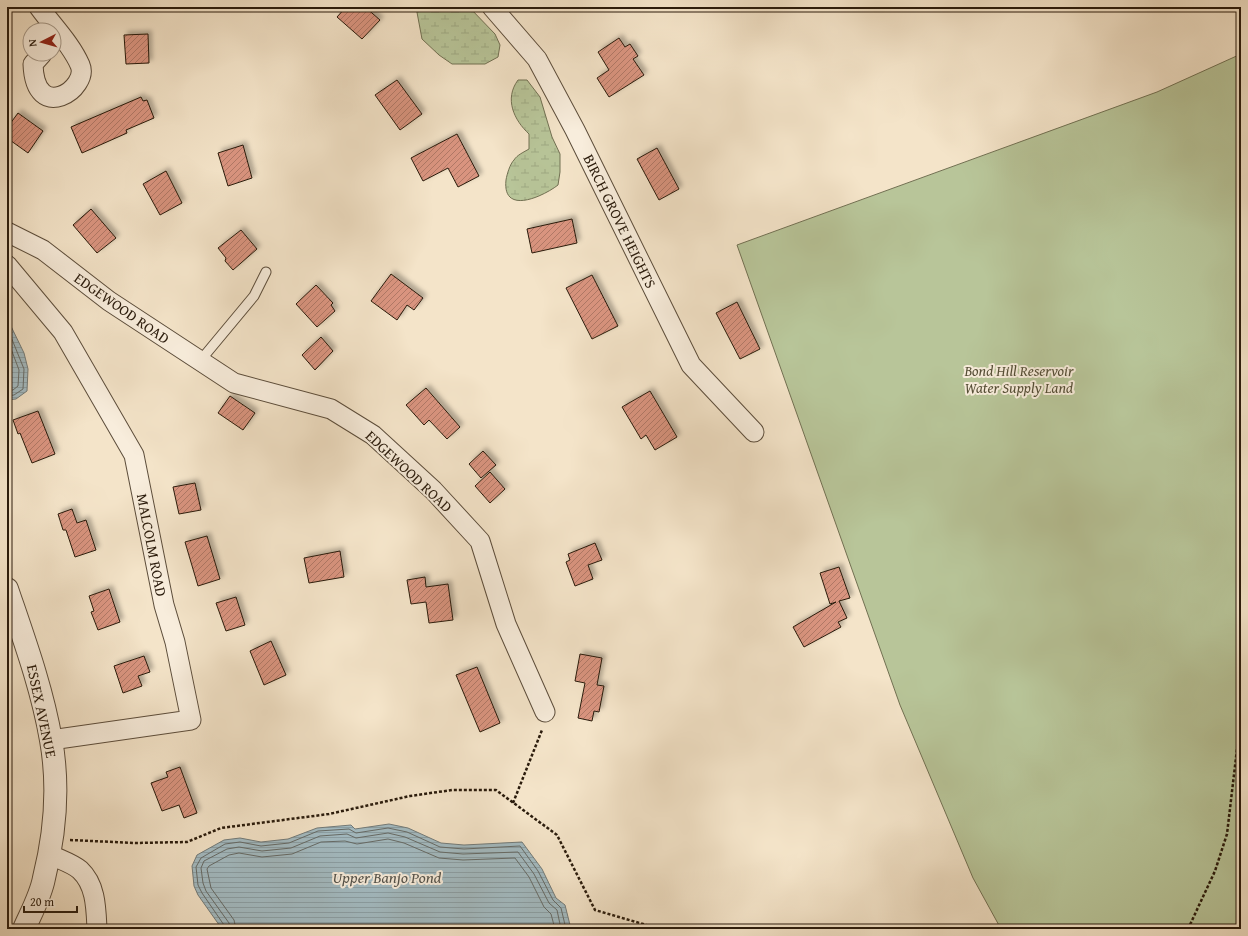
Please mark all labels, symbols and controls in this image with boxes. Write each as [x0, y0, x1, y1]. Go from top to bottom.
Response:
north arrow [22, 22, 62, 62]
text: N [24, 38, 40, 48]
street label: BIRCH GROVE HEIGHTS [578, 150, 662, 292]
street label: EDGEWOOD ROAD [70, 267, 174, 349]
park label: Bond Hill Reservoir Water Supply Land [964, 360, 1074, 398]
street label: EDGEWOOD ROAD [361, 425, 457, 517]
street label: MALCOLM ROAD [132, 492, 172, 598]
street label: ESSEX AVENUE [22, 662, 62, 760]
water label: Upper Banjo Pond [333, 865, 442, 889]
scale bar [24, 888, 77, 914]
text: 20 m [30, 893, 54, 910]

